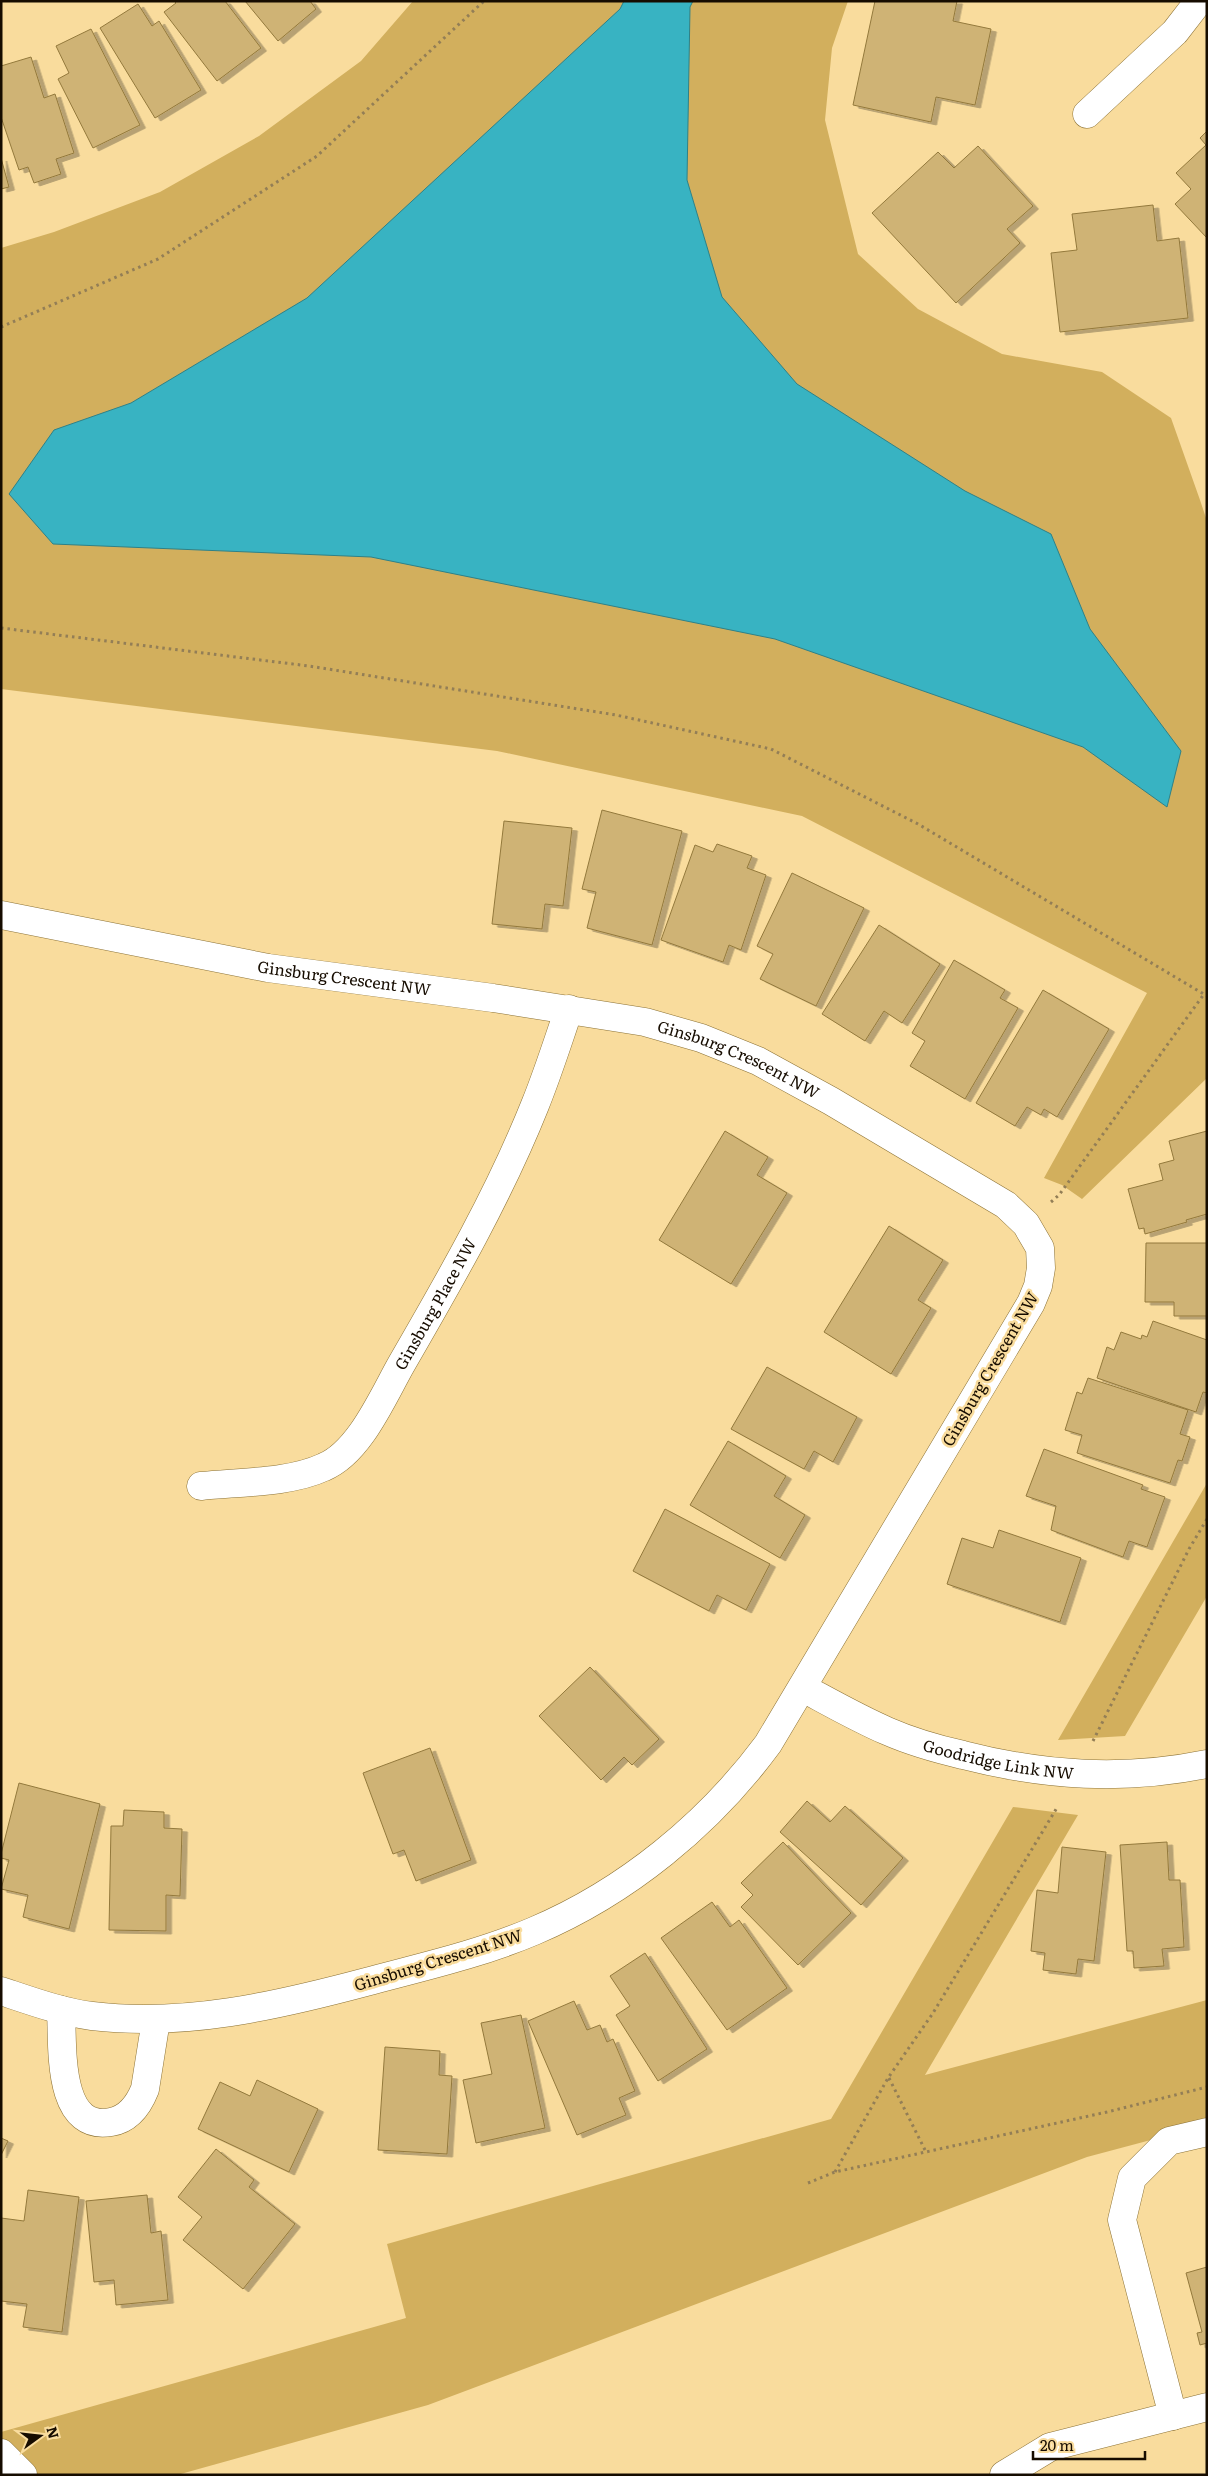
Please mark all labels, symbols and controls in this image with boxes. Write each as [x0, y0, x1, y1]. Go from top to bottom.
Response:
street label: Ginsburg Crescent NW [255, 953, 433, 1001]
street label: Ginsburg Crescent NW [655, 1013, 825, 1104]
street label: Ginsburg Place NW [388, 1233, 481, 1374]
street label: Ginsburg Crescent NW [935, 1286, 1043, 1450]
street label: Goodridge Link NW [920, 1732, 1075, 1784]
street label: Ginsburg Crescent NW [351, 1922, 525, 1996]
north arrow [15, 2411, 65, 2461]
text: N [42, 2424, 65, 2441]
scale bar [1033, 2428, 1146, 2460]
text: 20 m [1040, 2433, 1074, 2456]

